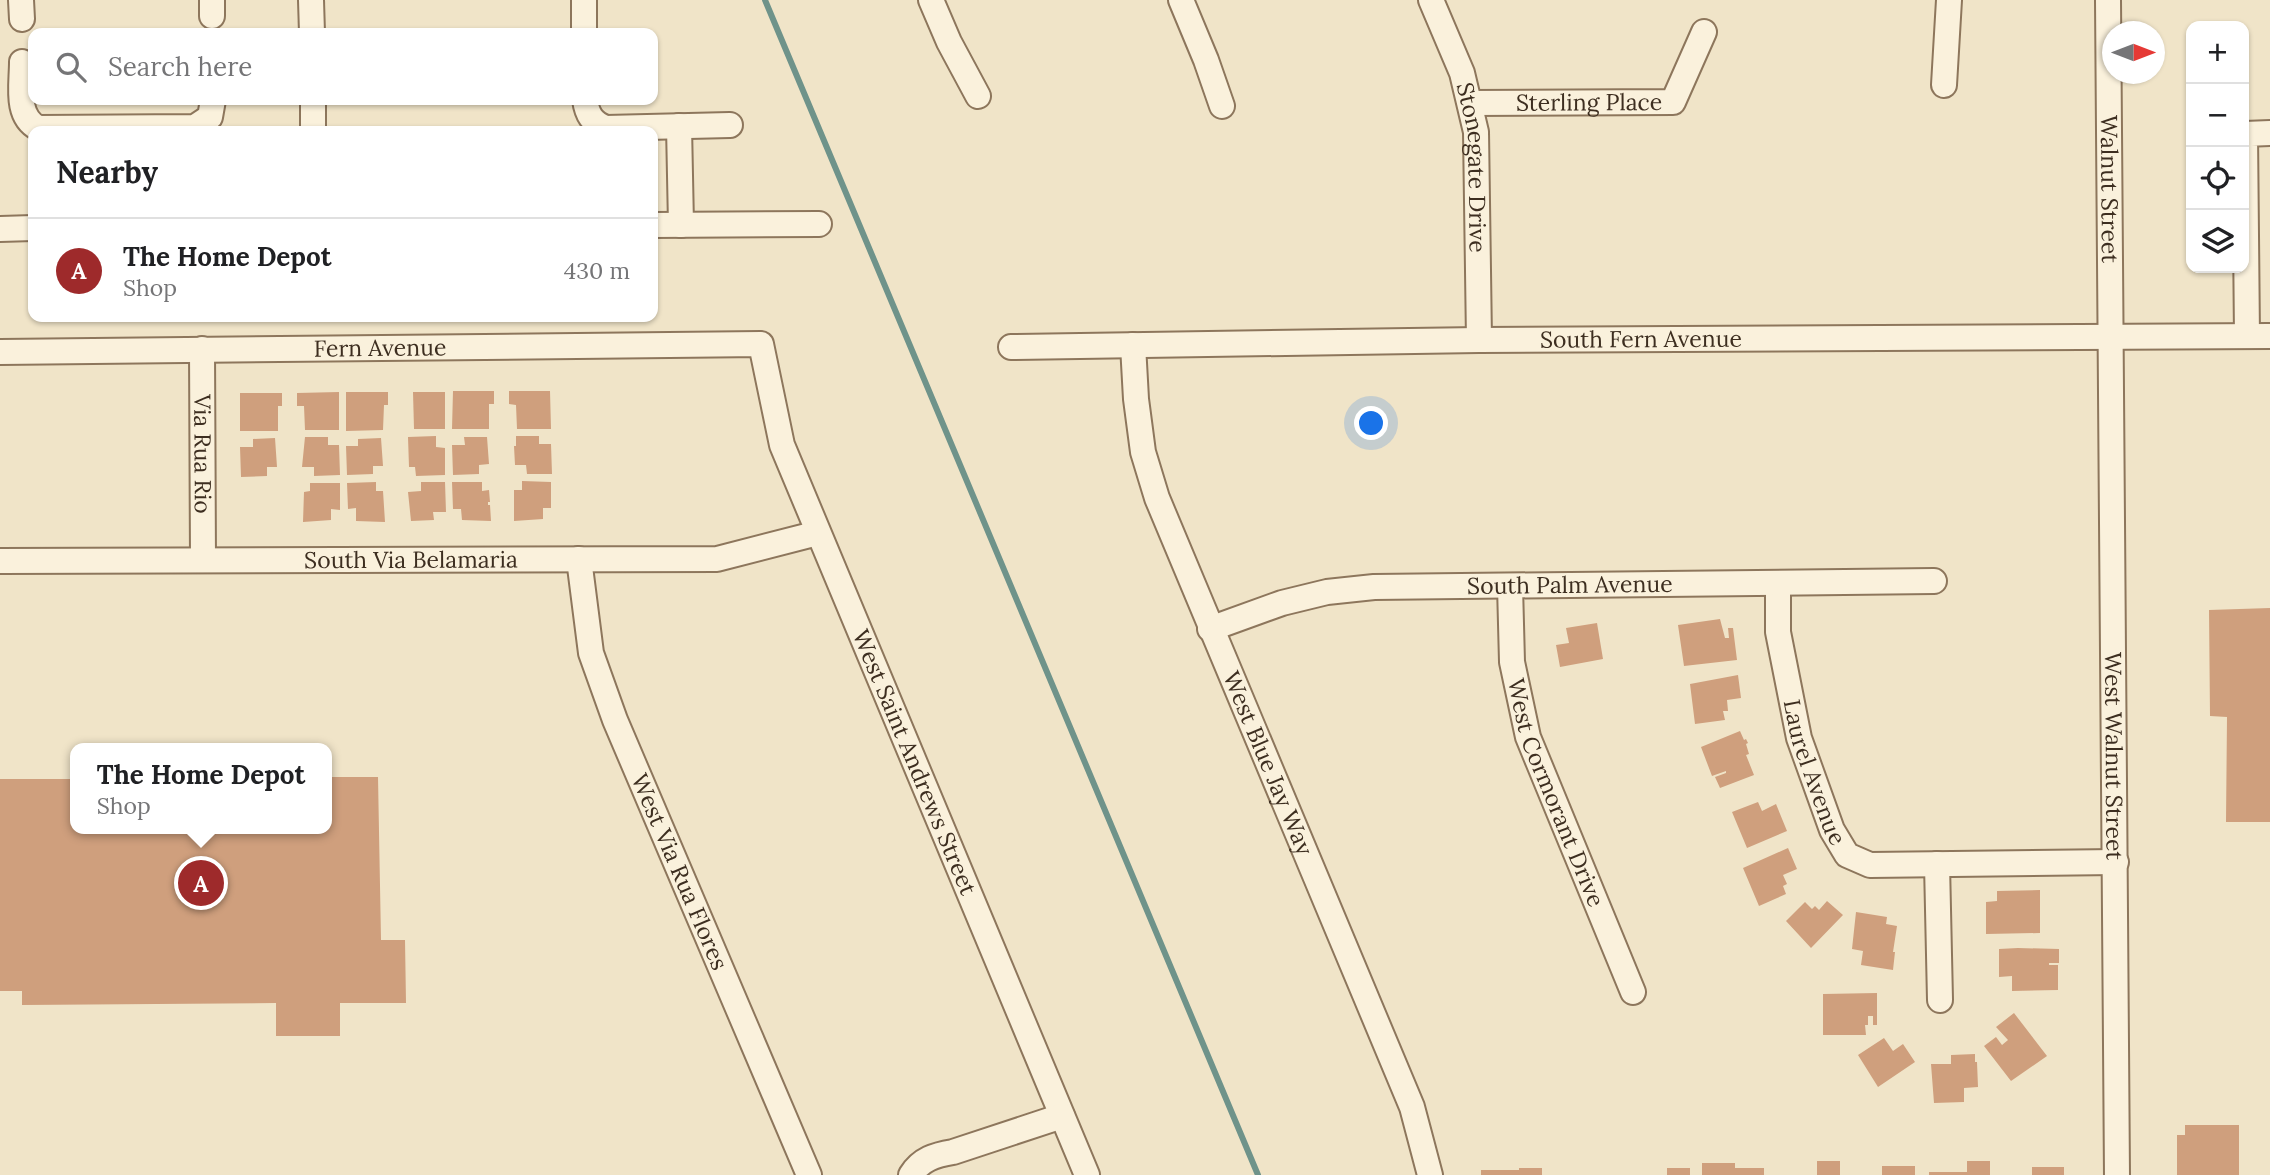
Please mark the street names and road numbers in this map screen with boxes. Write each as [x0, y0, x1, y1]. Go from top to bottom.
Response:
street label: Stonegate Drive [1451, 79, 1493, 253]
street label: Sterling Place [1516, 87, 1662, 117]
street label: Walnut Street [2095, 115, 2125, 263]
street label: South Fern Avenue [1540, 324, 1742, 354]
street label: Fern Avenue [313, 332, 447, 363]
street label: Via Rua Rio [188, 393, 218, 514]
street label: South Via Belamaria [304, 545, 518, 574]
street label: South Palm Avenue [1467, 569, 1673, 600]
street label: West Saint Andrews Street [847, 625, 983, 899]
street label: West Walnut Street [2099, 652, 2130, 860]
street label: West Blue Jay Way [1217, 667, 1320, 860]
street label: West Cormorant Drive [1502, 676, 1611, 911]
street label: Laurel Avenue [1778, 697, 1853, 850]
street label: West Via Rua Flores [626, 769, 735, 974]

